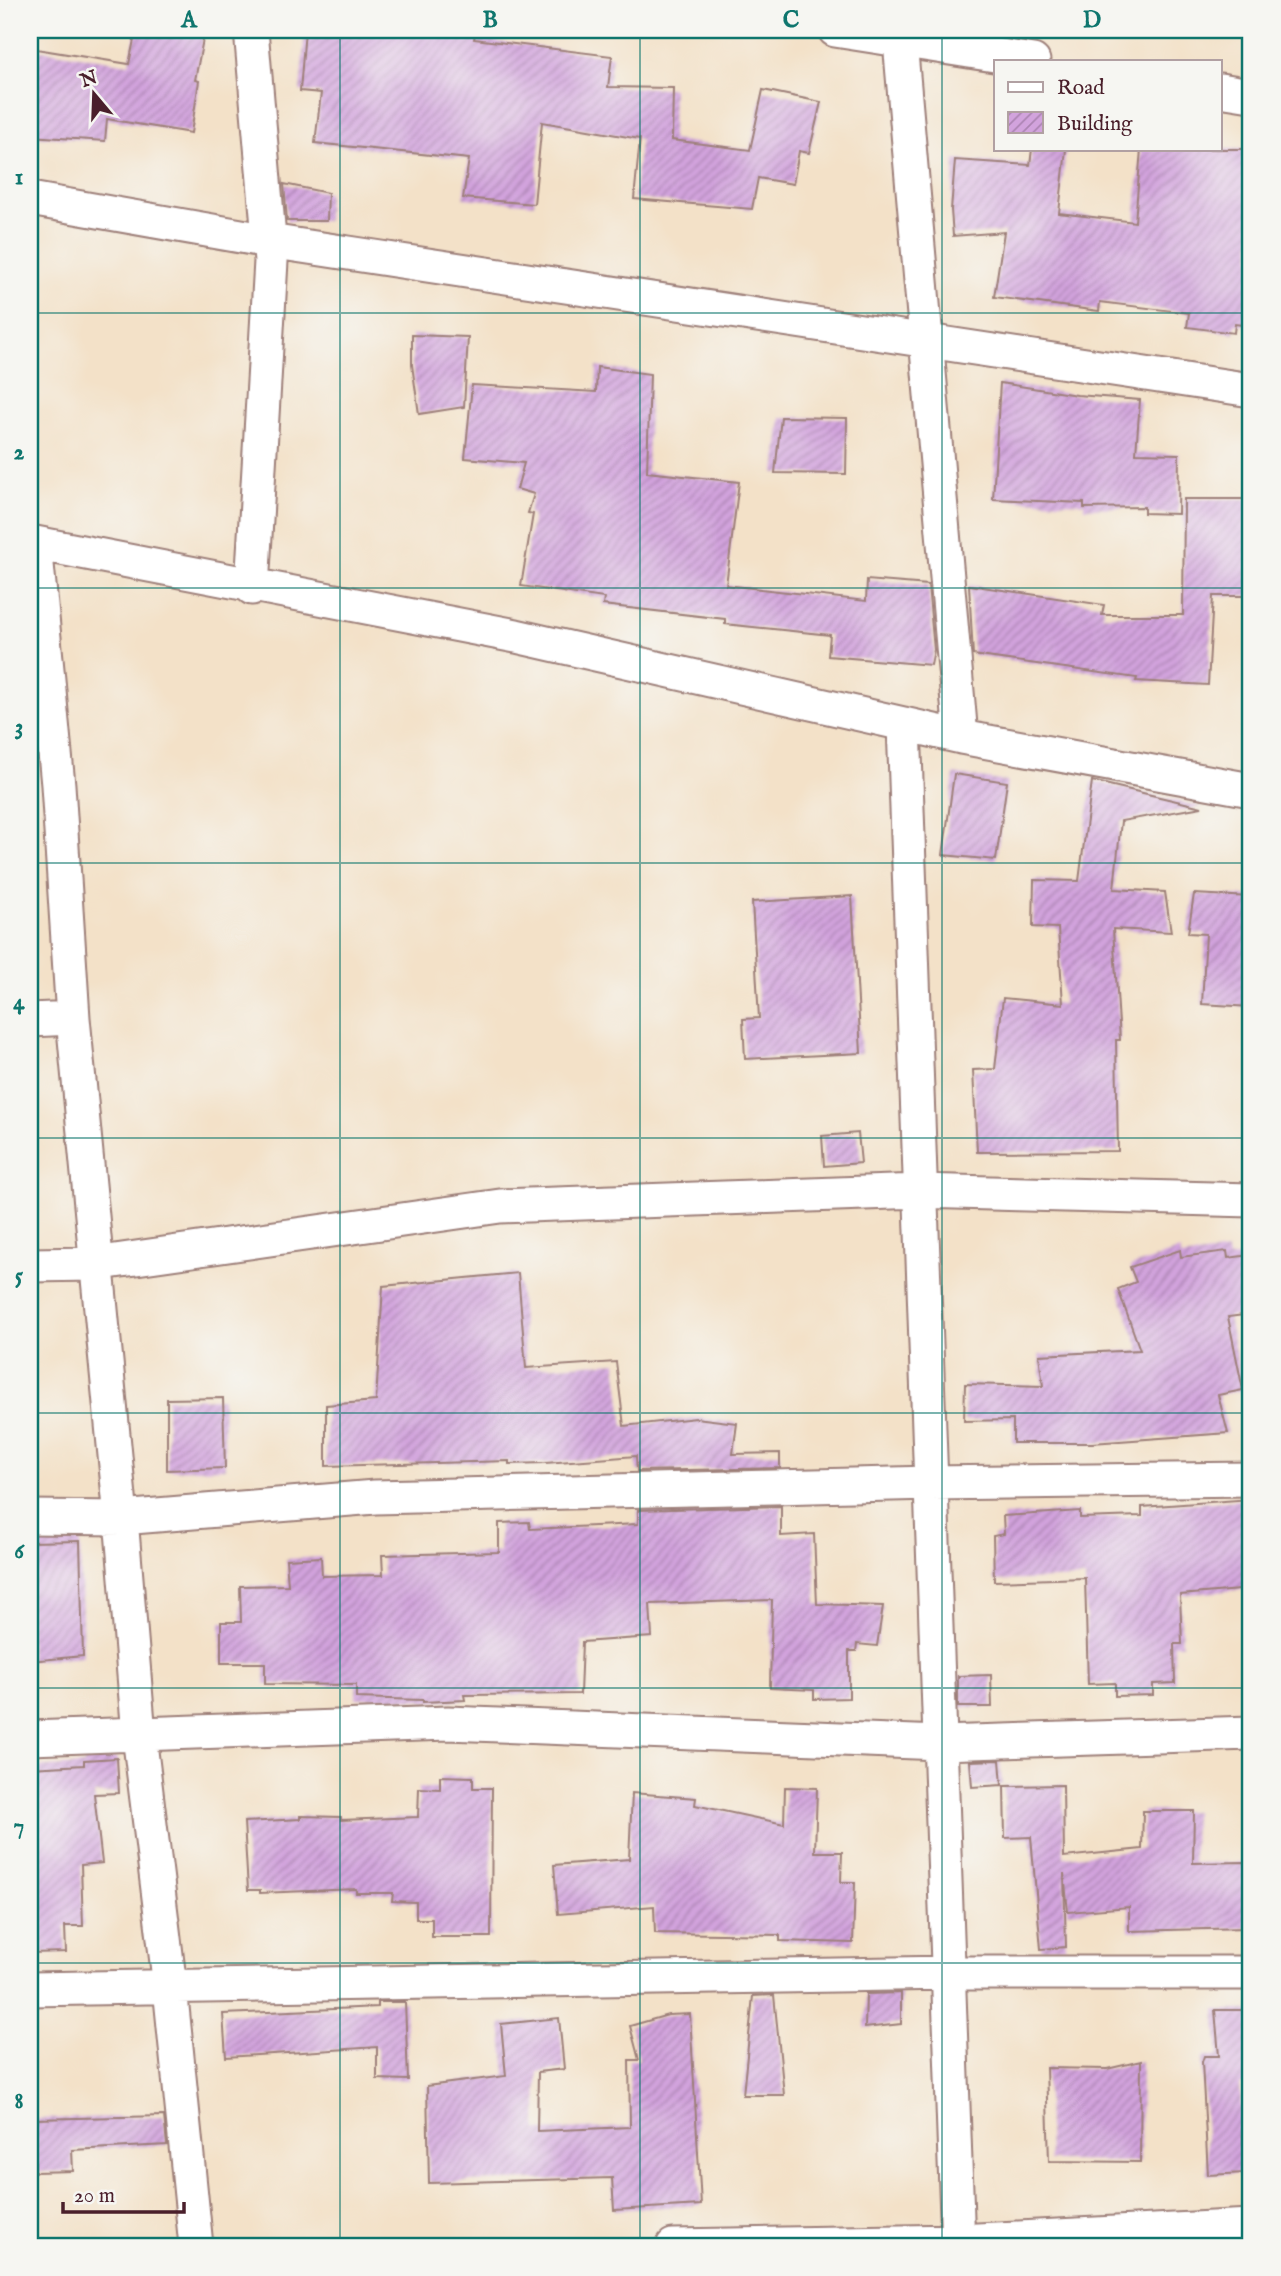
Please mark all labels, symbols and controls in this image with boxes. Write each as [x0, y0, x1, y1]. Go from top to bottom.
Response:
text: A [180, 6, 198, 35]
text: B [482, 6, 498, 35]
text: C [783, 6, 800, 35]
text: D [1083, 6, 1101, 35]
north arrow [60, 60, 130, 130]
legend [994, 60, 1222, 150]
text: N [76, 66, 101, 94]
text: Road [1057, 75, 1105, 102]
text: Building [1057, 111, 1133, 138]
text: 1 [15, 163, 23, 192]
text: 2 [14, 438, 25, 467]
text: 3 [15, 713, 23, 742]
text: 4 [13, 988, 25, 1017]
text: 5 [15, 1262, 24, 1291]
text: 6 [14, 1537, 25, 1566]
text: 7 [14, 1812, 24, 1841]
text: 8 [14, 2087, 24, 2116]
scale bar [63, 2171, 184, 2215]
text: 20 m [74, 2183, 115, 2210]

